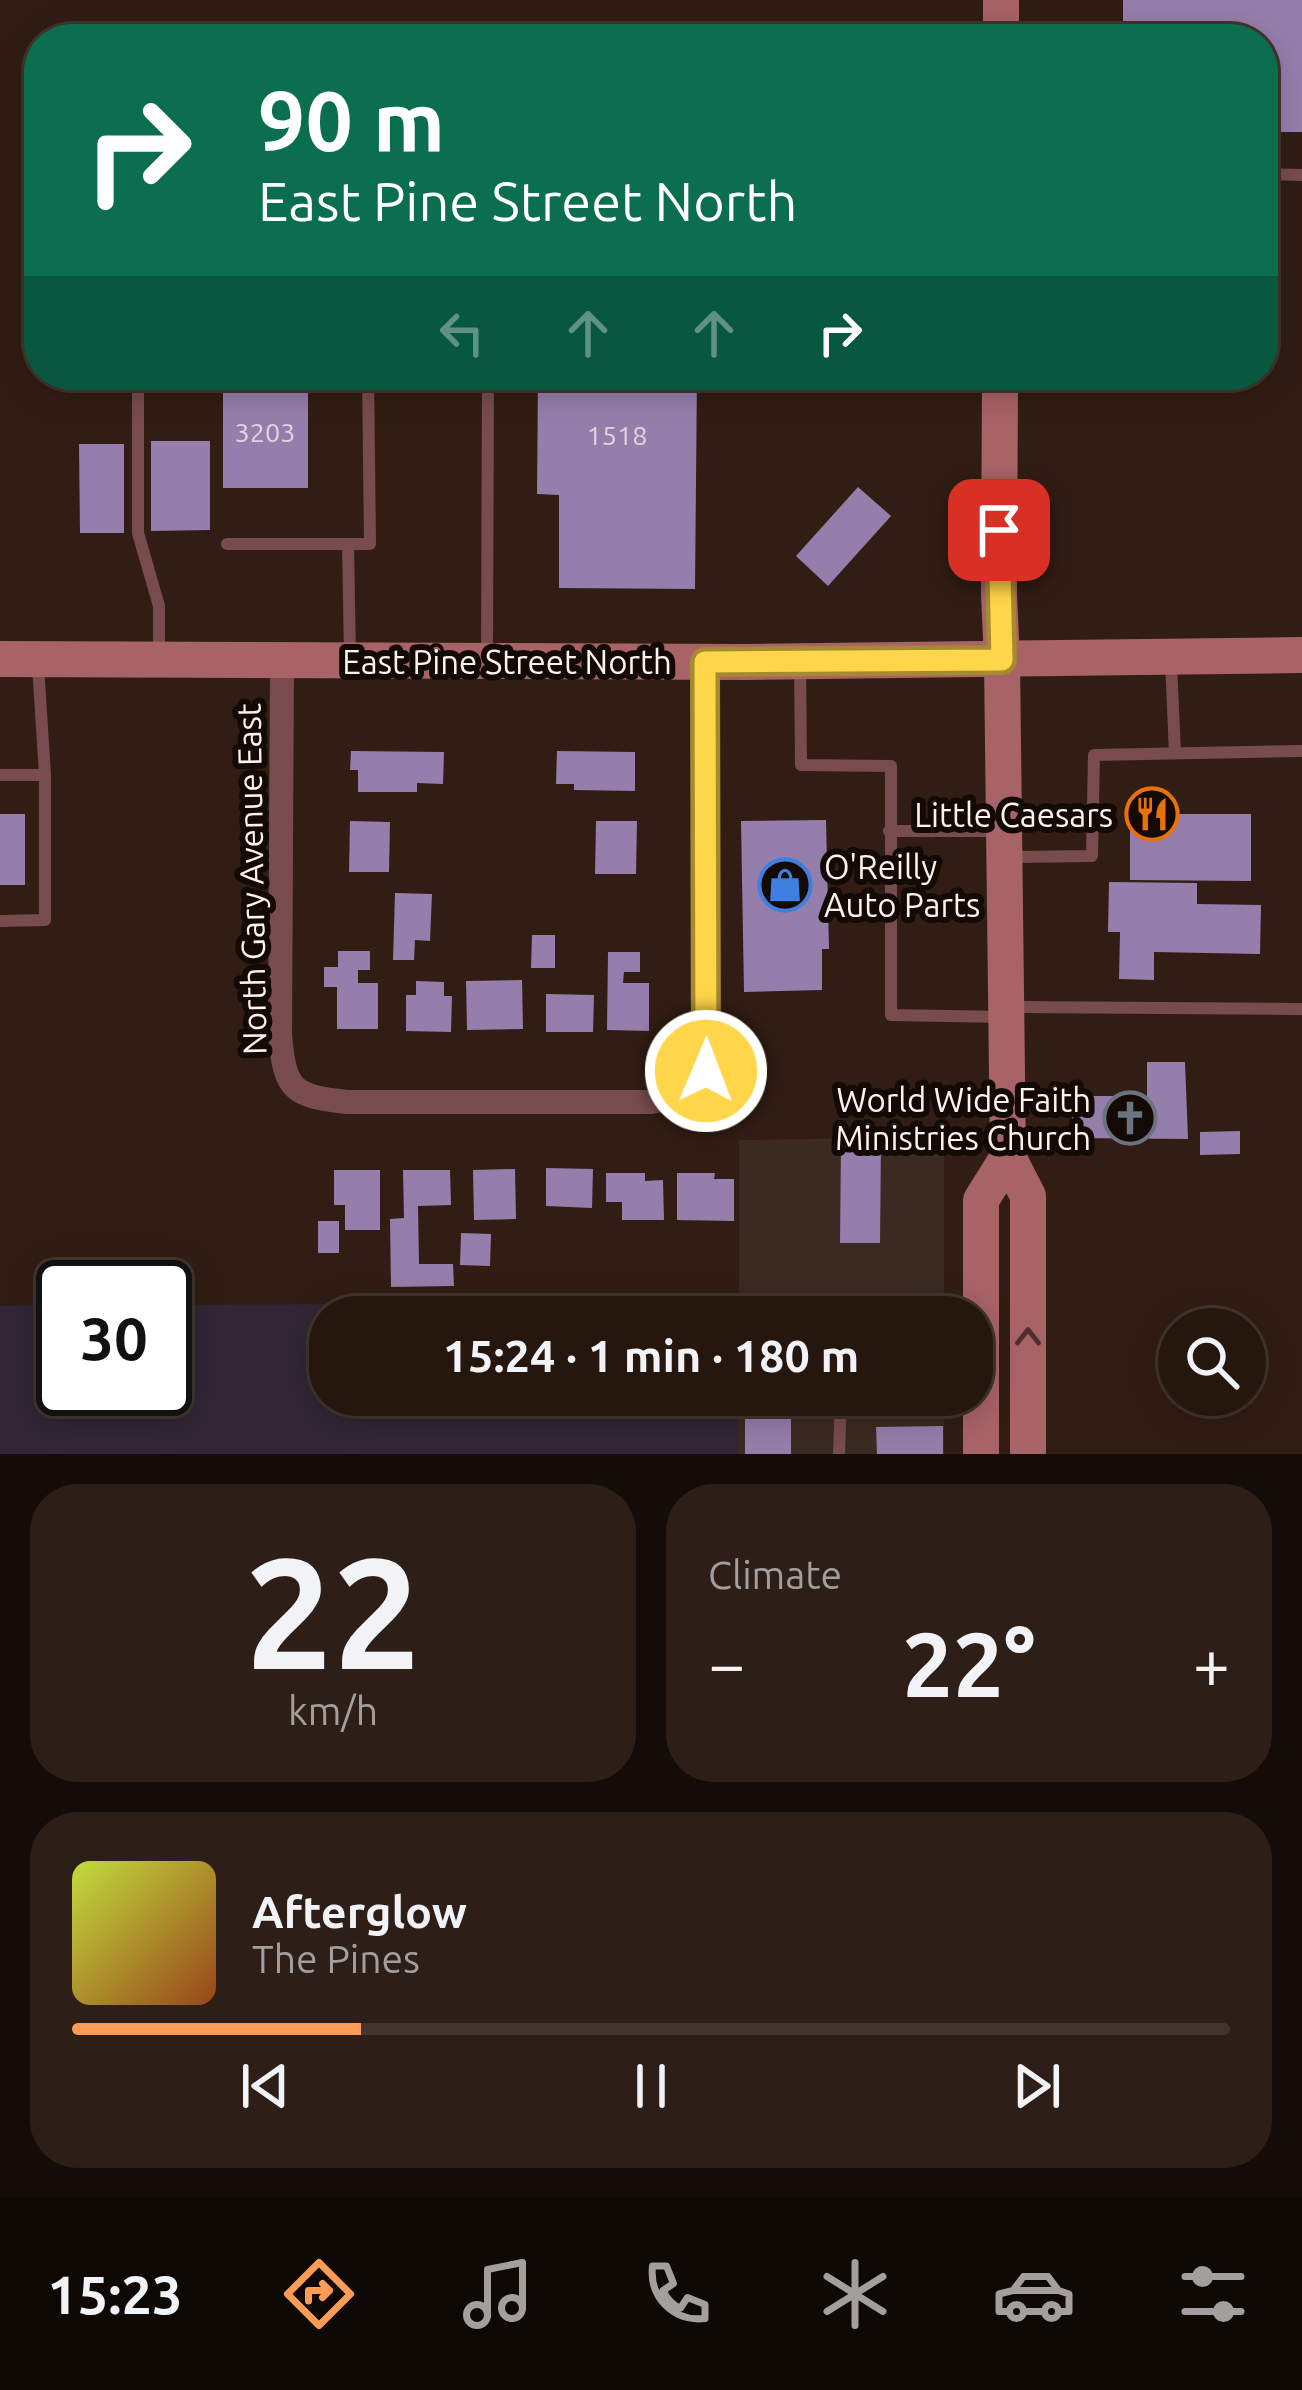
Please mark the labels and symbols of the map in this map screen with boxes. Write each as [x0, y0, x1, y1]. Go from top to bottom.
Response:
house number: 3203 [235, 417, 295, 447]
house number: 1518 [587, 420, 647, 450]
pin [948, 479, 1050, 581]
street label: East Pine Street North [342, 643, 672, 680]
street label: North Gary Avenue East [229, 703, 273, 1055]
restaurant icon: Little Caesars [1124, 786, 1180, 842]
place label: Little Caesars [914, 796, 1113, 833]
place label: O'Reilly Auto Parts [824, 848, 980, 923]
shop icon: O'Reilly Auto Parts [757, 857, 813, 913]
position arrow [643, 1008, 769, 1134]
place label: World Wide Faith Ministries Church [835, 1081, 1091, 1156]
church icon: World Wide Faith Ministries Church [1102, 1090, 1158, 1146]
speed limit sign: 30 [36, 1260, 192, 1416]
one-way arrow [1015, 1327, 1041, 1345]

